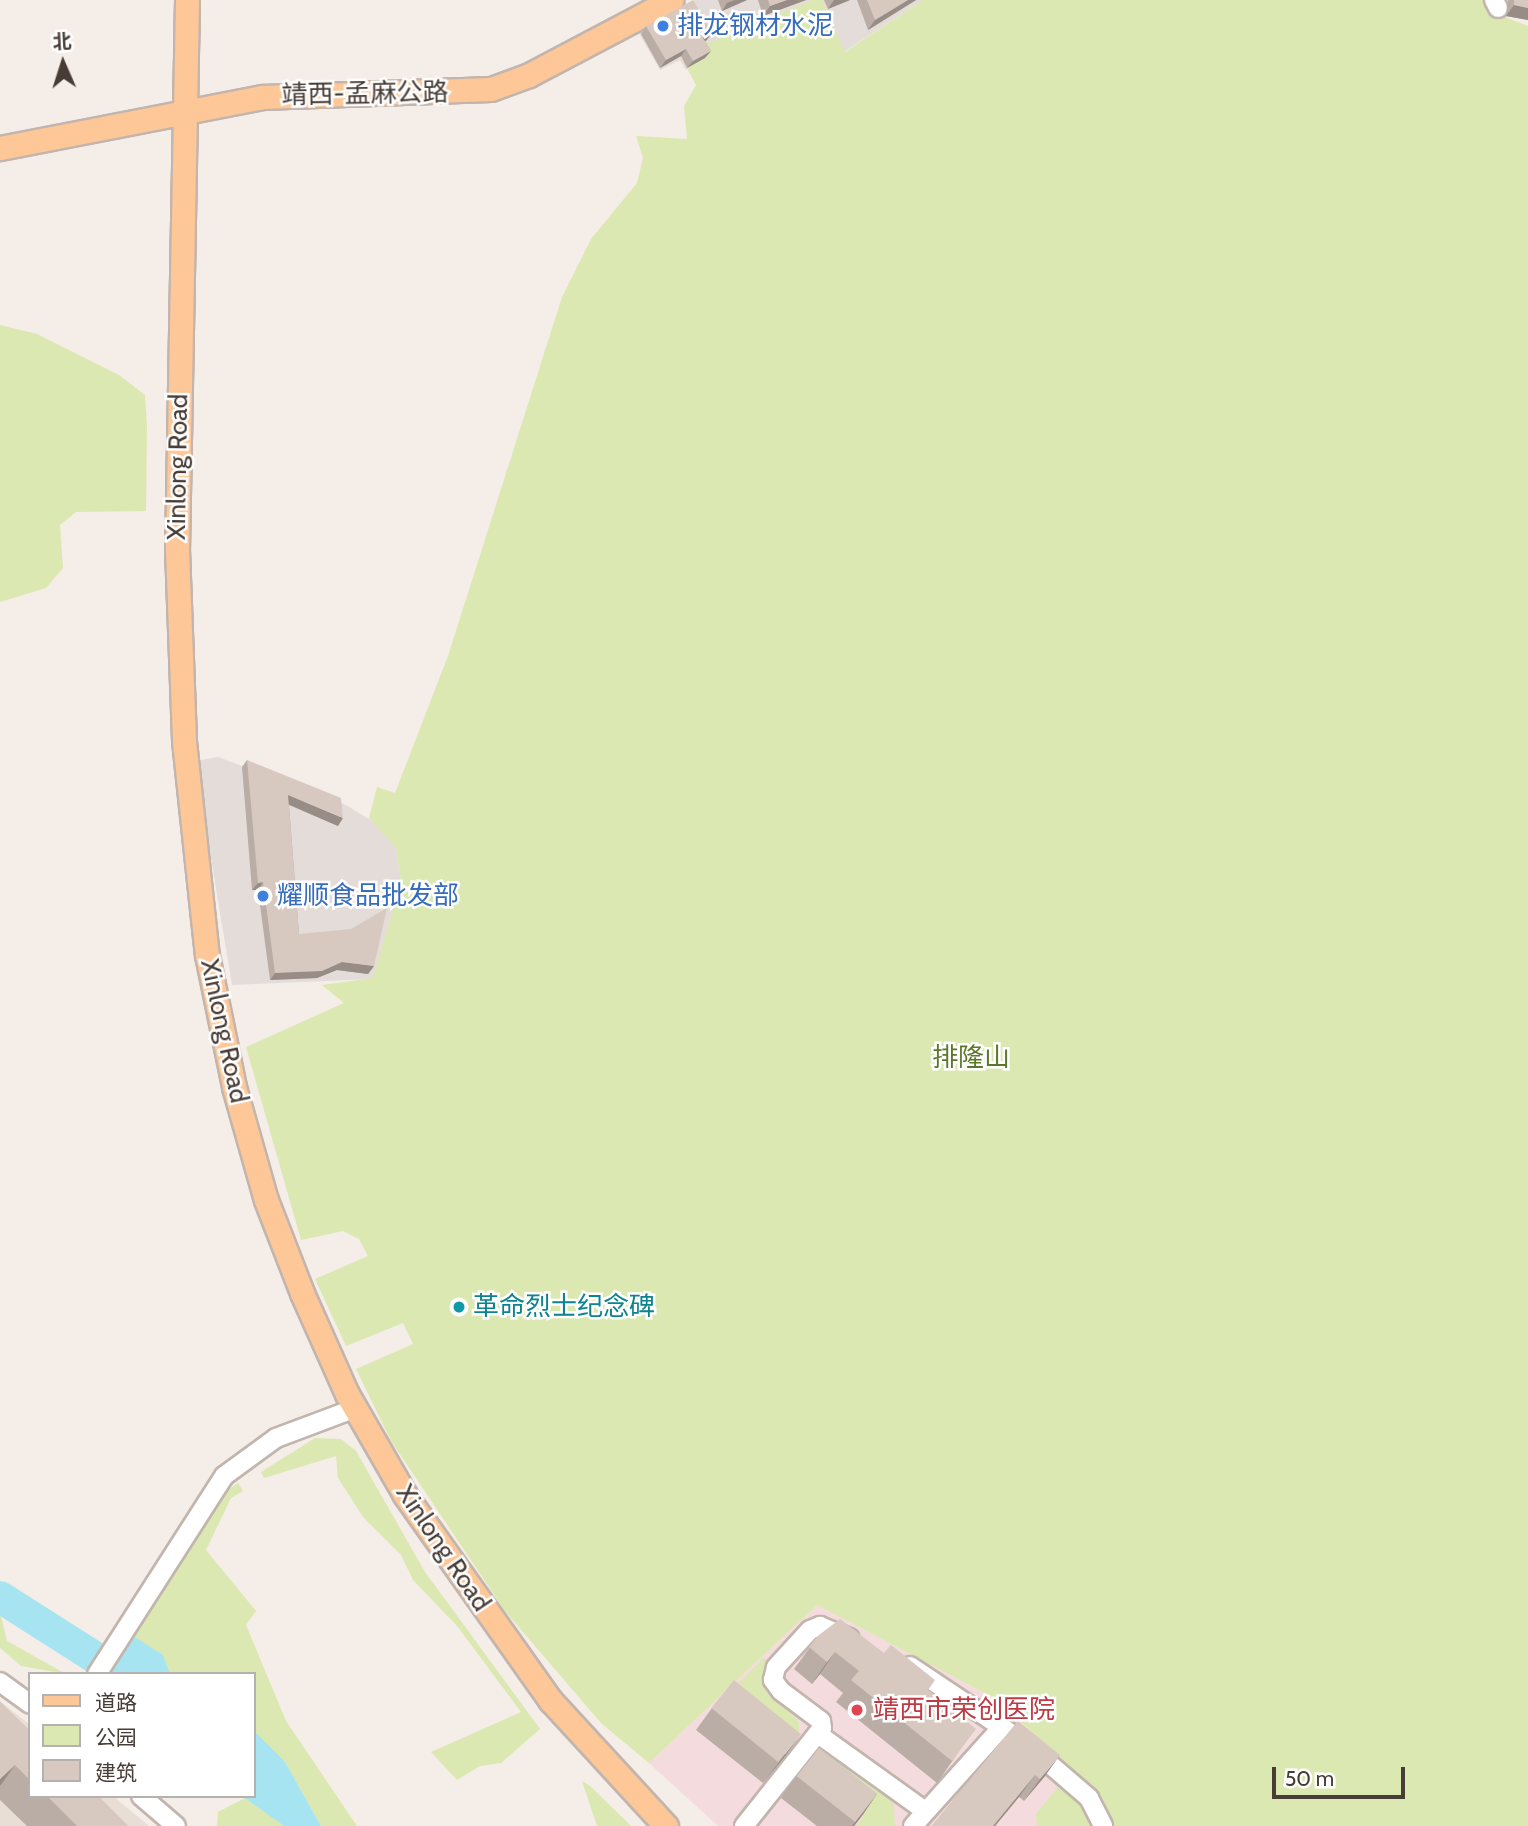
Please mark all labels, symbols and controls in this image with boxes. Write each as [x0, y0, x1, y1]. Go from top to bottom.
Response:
place label: 排龙钢材水泥 [677, 10, 833, 42]
marker: 排龙钢材水泥 [655, 18, 671, 34]
north arrow [28, 28, 98, 98]
text: 北 [52, 30, 72, 54]
street label: 靖西-孟麻公路 [281, 77, 449, 111]
street label: Xinlong Road [161, 394, 195, 540]
place label: 耀顺食品批发部 [277, 880, 459, 912]
marker: 耀顺食品批发部 [255, 888, 271, 904]
street label: Xinlong Road [194, 956, 254, 1106]
park label: 排隆山 [932, 1042, 1010, 1074]
place label: 革命烈士纪念碑 [473, 1291, 655, 1323]
marker: 革命烈士纪念碑 [451, 1299, 467, 1315]
street label: Xinlong Road [389, 1479, 497, 1617]
legend [28, 1672, 256, 1798]
text: 道路 [95, 1690, 137, 1715]
place label: 靖西市荣创医院 [873, 1694, 1055, 1726]
marker: 靖西市荣创医院 [847, 1700, 867, 1720]
text: 公园 [95, 1725, 137, 1750]
scale bar [1276, 1752, 1409, 1796]
text: 建筑 [95, 1760, 137, 1785]
text: 50 m [1285, 1766, 1334, 1791]

